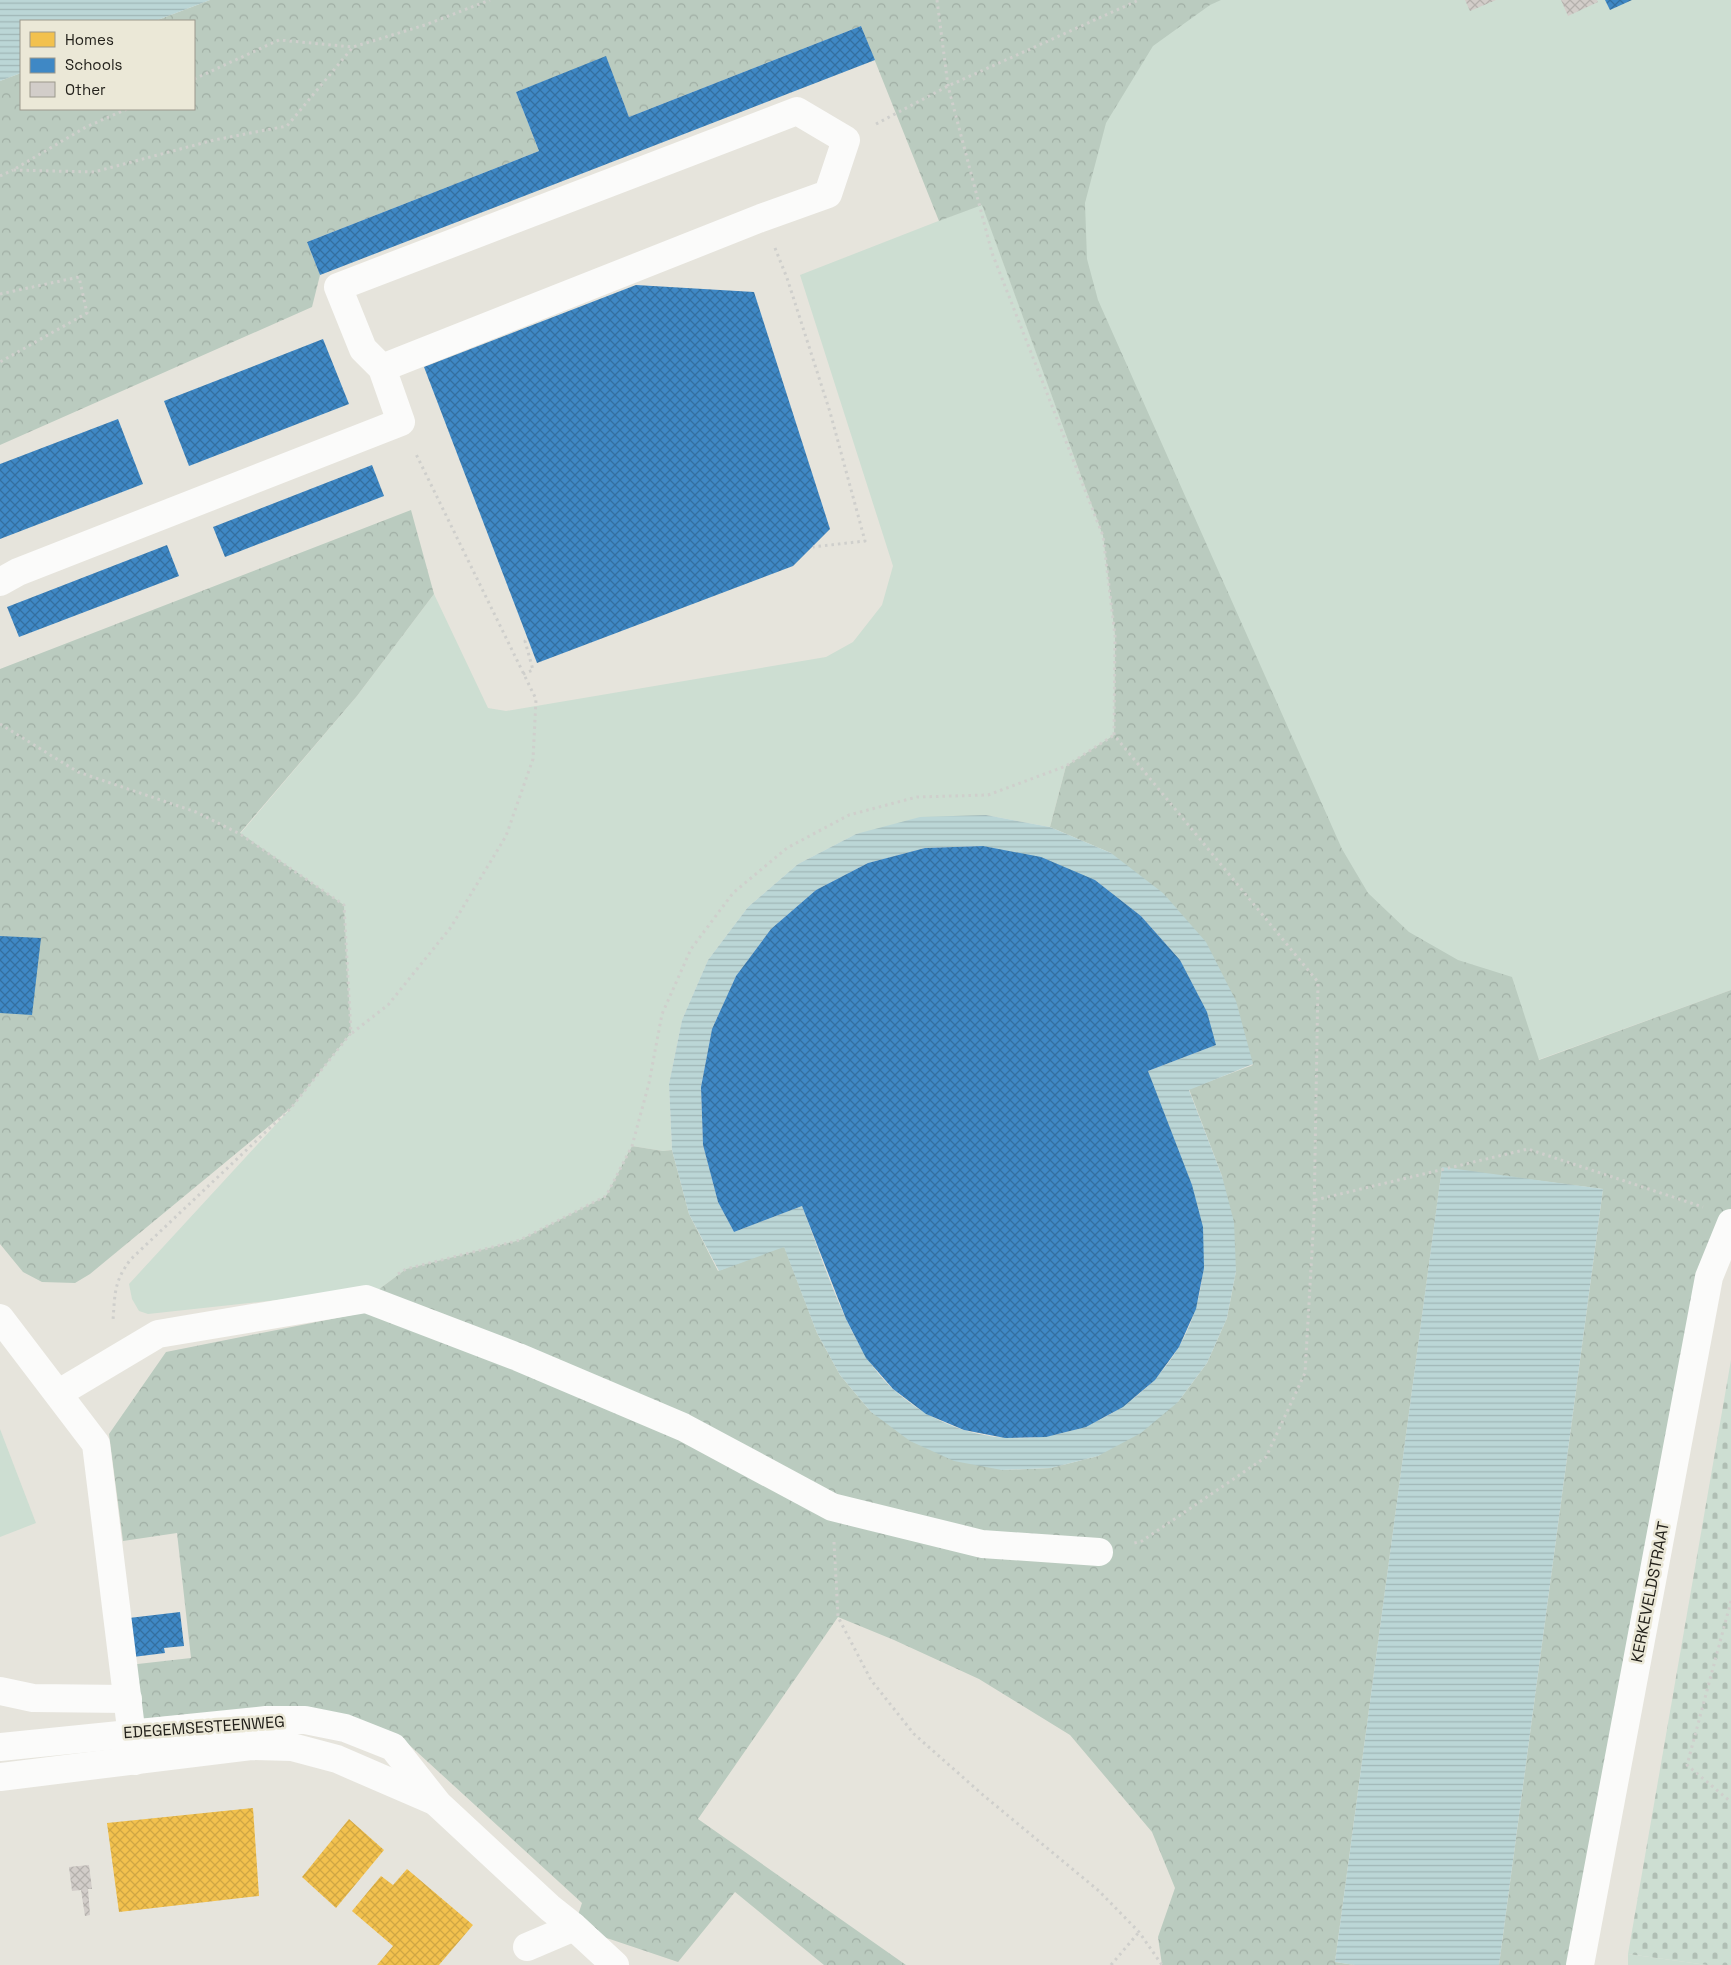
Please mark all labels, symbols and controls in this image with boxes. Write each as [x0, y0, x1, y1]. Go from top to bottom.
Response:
legend [20, 20, 195, 110]
text: Homes [65, 30, 114, 49]
text: Schools [65, 55, 123, 74]
text: Other [65, 80, 106, 99]
street label: KERKEVELDSTRAAT [1626, 1520, 1674, 1664]
street label: EDEGEMSESTEENWEG [123, 1711, 285, 1743]

